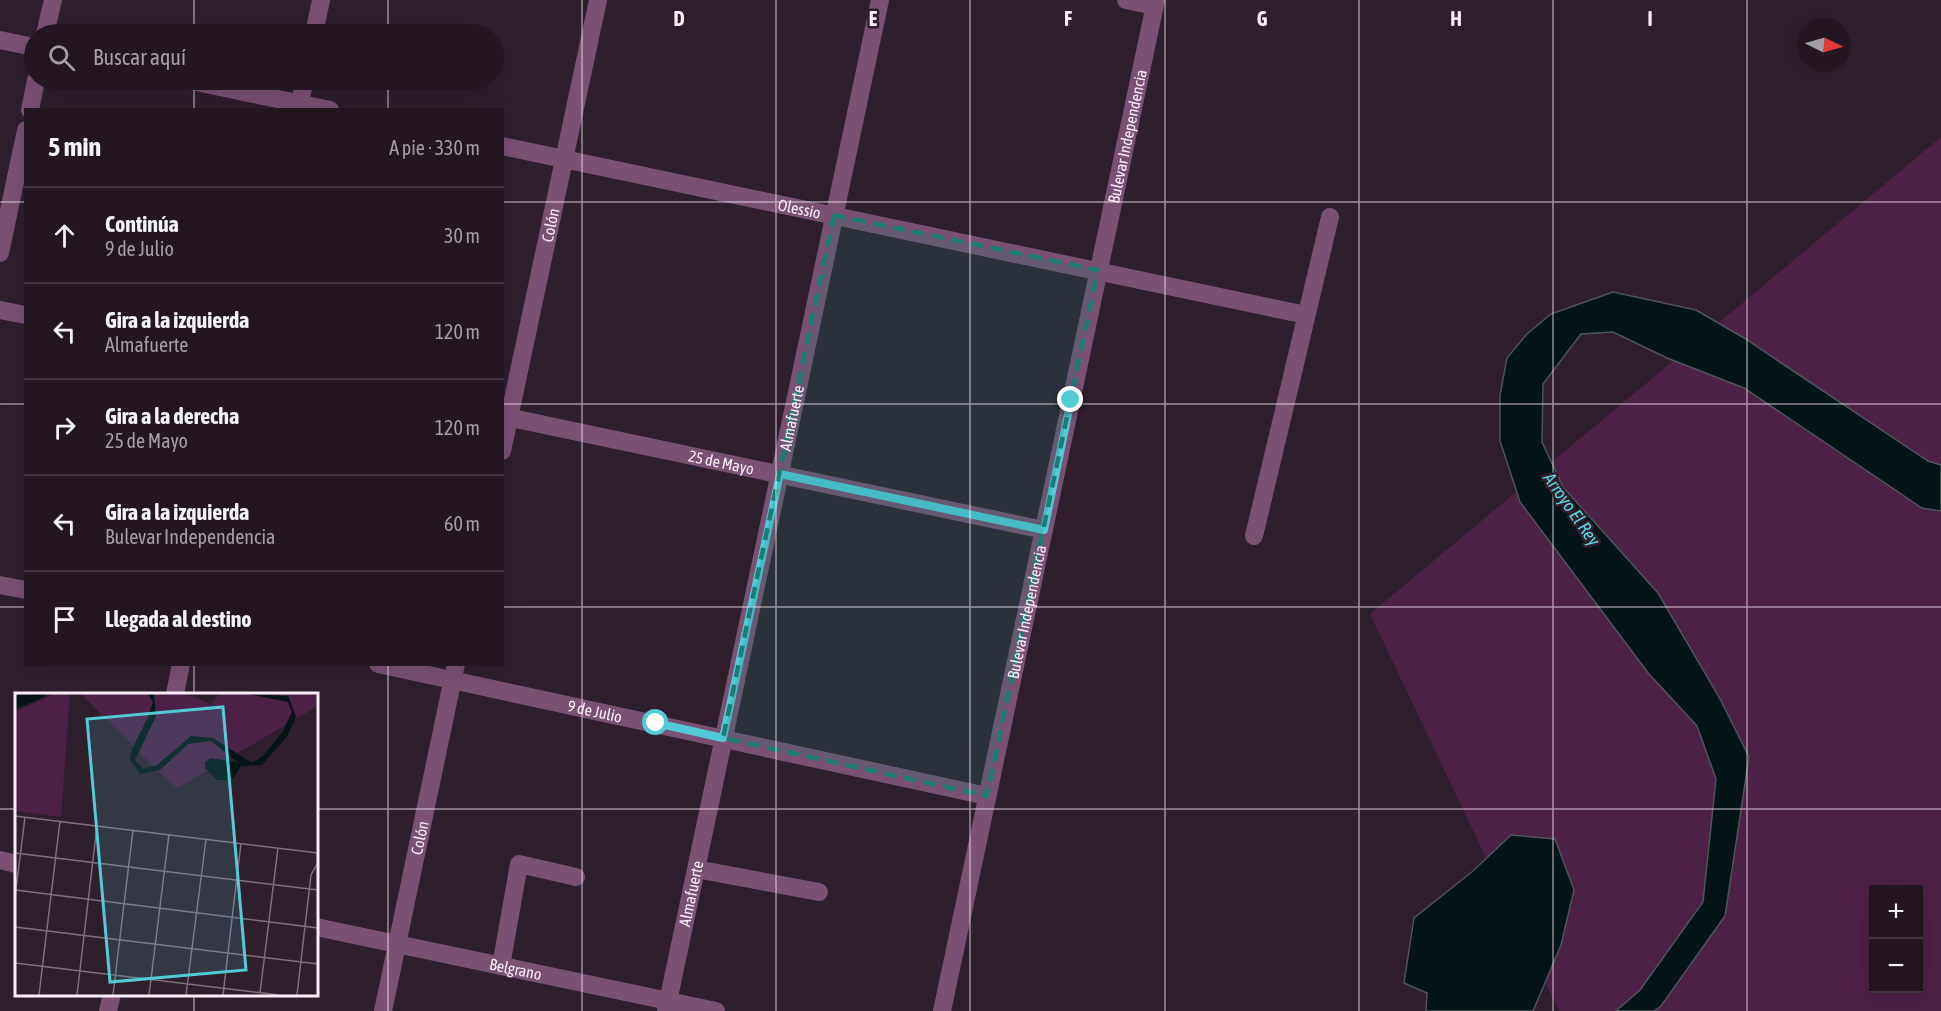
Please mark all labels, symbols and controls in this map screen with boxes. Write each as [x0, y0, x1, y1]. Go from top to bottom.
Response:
text: D [673, 7, 685, 30]
text: E [869, 7, 878, 30]
text: F [1064, 7, 1072, 30]
text: G [1257, 7, 1268, 30]
text: H [1450, 7, 1462, 30]
text: I [1647, 7, 1653, 30]
north arrow [1797, 18, 1851, 72]
search box [24, 24, 504, 90]
icon: search [45, 41, 78, 74]
text: Buscar aquí [93, 44, 186, 70]
street label: Bulevar Independencia [1104, 68, 1150, 205]
text: 5 min [48, 132, 101, 162]
text: A pie · 330 m [389, 136, 480, 159]
street label: Olessio [776, 195, 823, 222]
street label: Colón [538, 206, 562, 244]
text: Continúa [105, 211, 179, 237]
icon: ahead [48, 219, 81, 252]
text: 30 m [444, 224, 480, 247]
text: 9 de Julio [105, 237, 174, 260]
text: Gira a la izquierda [105, 307, 249, 333]
icon: left [48, 315, 81, 348]
text: 120 m [435, 320, 480, 343]
text: Almafuerte [105, 333, 188, 356]
street label: Almafuerte [776, 384, 807, 453]
route end [1057, 386, 1083, 412]
text: Gira a la derecha [105, 403, 239, 429]
icon: right [48, 411, 81, 444]
text: 120 m [435, 416, 480, 439]
text: 25 de Mayo [105, 429, 188, 452]
street label: 25 de Mayo [687, 446, 756, 478]
water label: Arroyo El Rey [1539, 467, 1605, 550]
text: Gira a la izquierda [105, 499, 249, 525]
icon: left [48, 507, 81, 540]
text: 60 m [444, 512, 480, 535]
text: Bulevar Independencia [105, 525, 275, 548]
street label: Bulevar Independencia [1004, 543, 1049, 680]
icon: arrive [48, 603, 81, 636]
text: Llegada al destino [105, 606, 252, 632]
inset map [15, 693, 318, 996]
street label: 9 de Julio [566, 696, 624, 726]
route start [642, 709, 668, 735]
street label: Colón [407, 819, 432, 856]
street label: Almafuerte [675, 859, 707, 928]
map controls [1869, 885, 1923, 993]
button: + [1869, 885, 1923, 939]
button: − [1869, 939, 1923, 993]
street label: Belgrano [488, 955, 543, 983]

